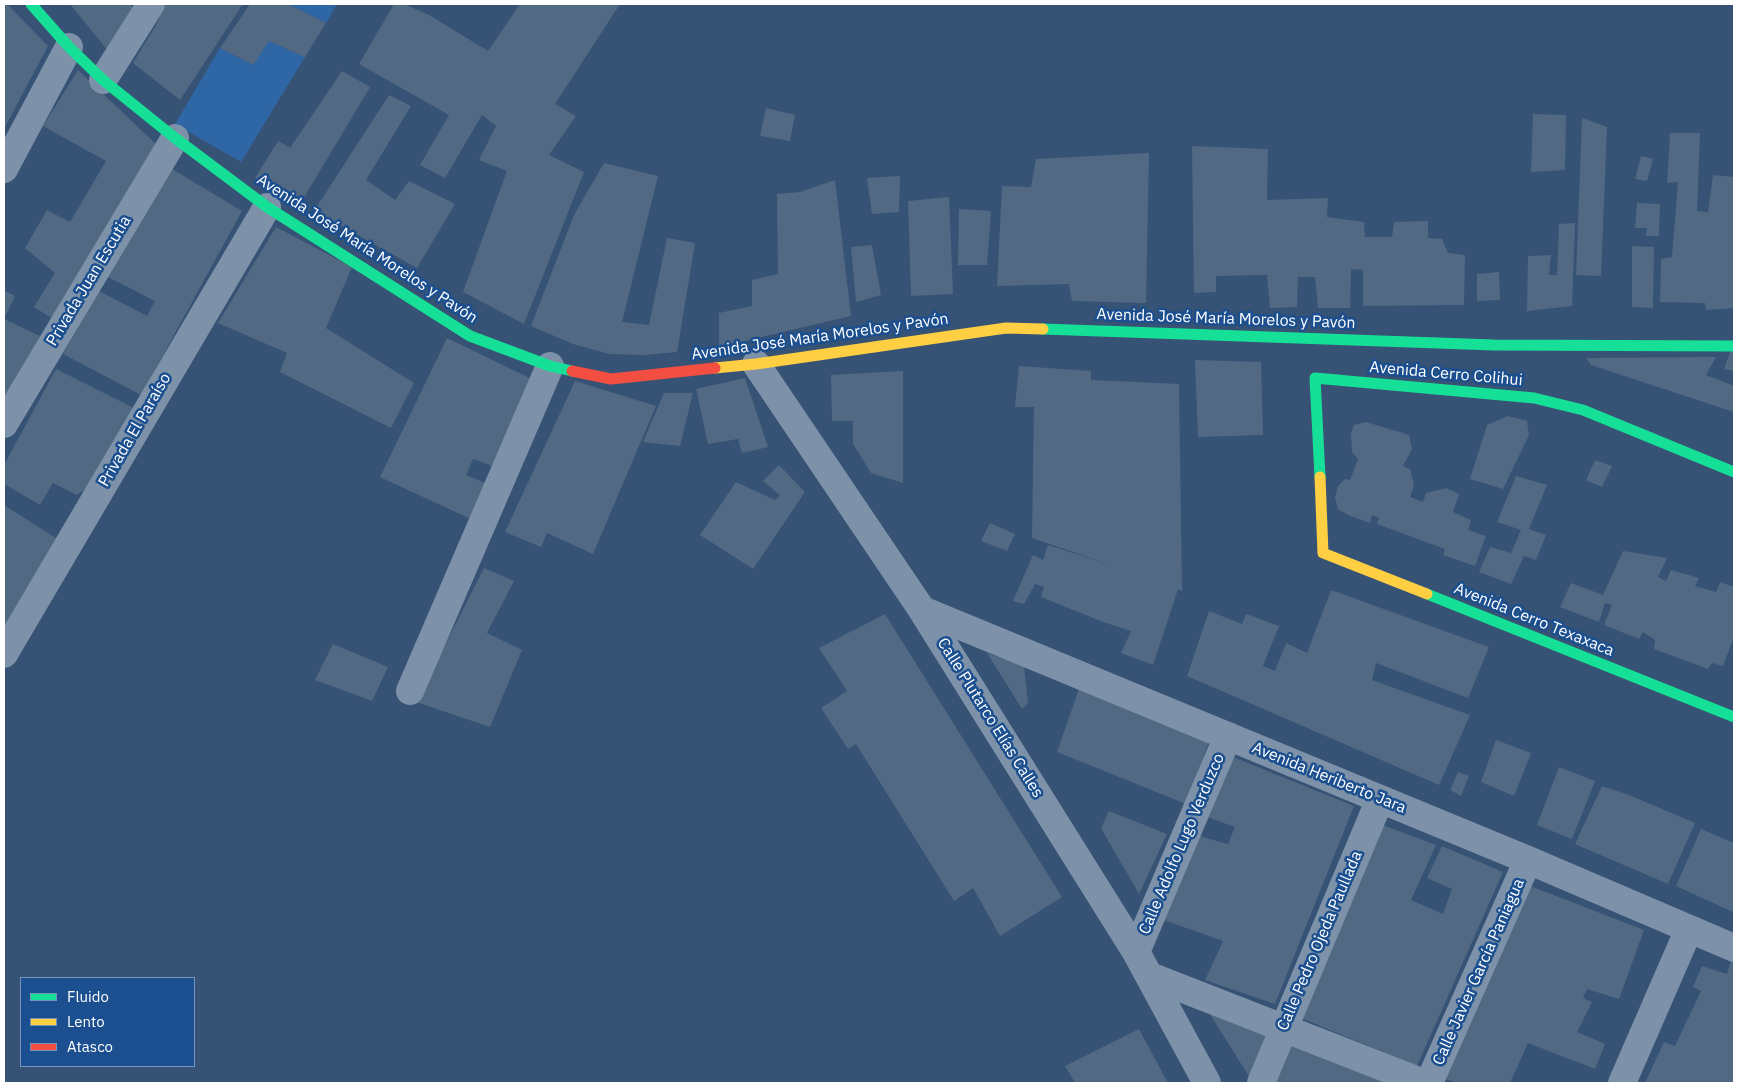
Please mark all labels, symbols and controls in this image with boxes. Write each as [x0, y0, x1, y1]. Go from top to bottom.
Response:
street label: Avenida José María Morelos y Pavón [253, 170, 481, 328]
street label: Privada Juan Escutia [43, 212, 135, 350]
street label: Avenida José María Morelos y Pavón [1096, 305, 1356, 333]
street label: Avenida José María Morelos y Pavón [690, 309, 950, 365]
street label: Avenida Cerro Colihui [1369, 358, 1523, 390]
street label: Privada El Paraíso [95, 370, 175, 490]
street label: Avenida Cerro Texaxaca [1451, 579, 1617, 661]
street label: Calle Plutarco Elías Calles [933, 635, 1047, 801]
street label: Avenida Heriberto Jara [1249, 738, 1409, 818]
street label: Calle Adolfo Lugo Verduzco [1135, 751, 1229, 937]
street label: Calle Pedro Ojeda Paullada [1273, 848, 1367, 1034]
street label: Calle Javier García Paniagua [1429, 876, 1529, 1068]
legend [20, 977, 195, 1067]
text: Fluido [67, 987, 109, 1006]
text: Lento [67, 1012, 105, 1031]
text: Atasco [67, 1037, 113, 1056]

